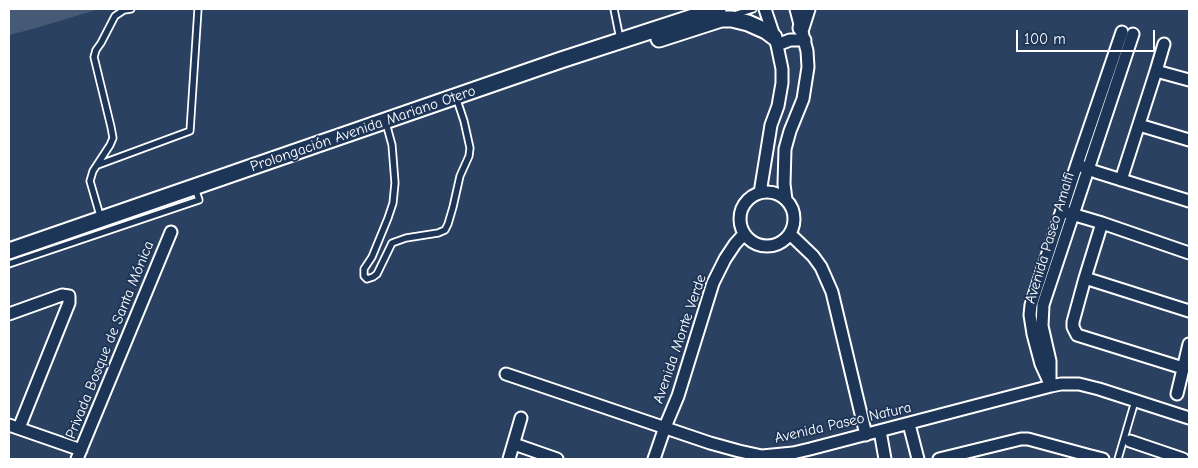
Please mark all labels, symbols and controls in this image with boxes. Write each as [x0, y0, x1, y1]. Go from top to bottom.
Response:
scale bar [1018, 20, 1157, 52]
text: 100 m [1024, 30, 1066, 48]
street label: Prolongación Avenida Mariano Otero [248, 82, 478, 176]
street label: Avenida Paseo Amalfi [1021, 170, 1079, 306]
street label: Privada Bosque de Santa Mónica [62, 238, 158, 442]
street label: Avenida Monte Verde [649, 272, 711, 406]
street label: Avenida Paseo Natura [773, 399, 913, 447]

